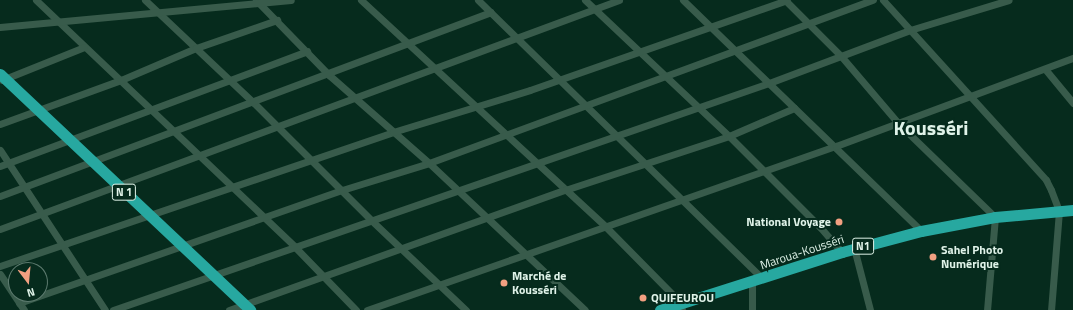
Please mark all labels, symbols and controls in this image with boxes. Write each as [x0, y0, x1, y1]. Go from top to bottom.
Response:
district label: Kousséri [894, 115, 968, 139]
road number: N 1 [111, 183, 137, 201]
place label: National Voyage [746, 215, 831, 229]
marker: National Voyage [834, 217, 844, 227]
street label: Maroua-Kousséri [758, 232, 846, 272]
road number: N1 [852, 237, 874, 255]
place label: Sahel Photo Numérique [941, 243, 1003, 271]
marker: Sahel Photo Numérique [928, 252, 938, 262]
north arrow [8, 262, 48, 302]
place label: Marché de Kousséri [512, 269, 566, 297]
marker: Marché de Kousséri [499, 278, 509, 288]
text: N [25, 284, 37, 301]
place label: QUIFEUROU [651, 291, 714, 305]
marker: QUIFEUROU [638, 293, 648, 303]

